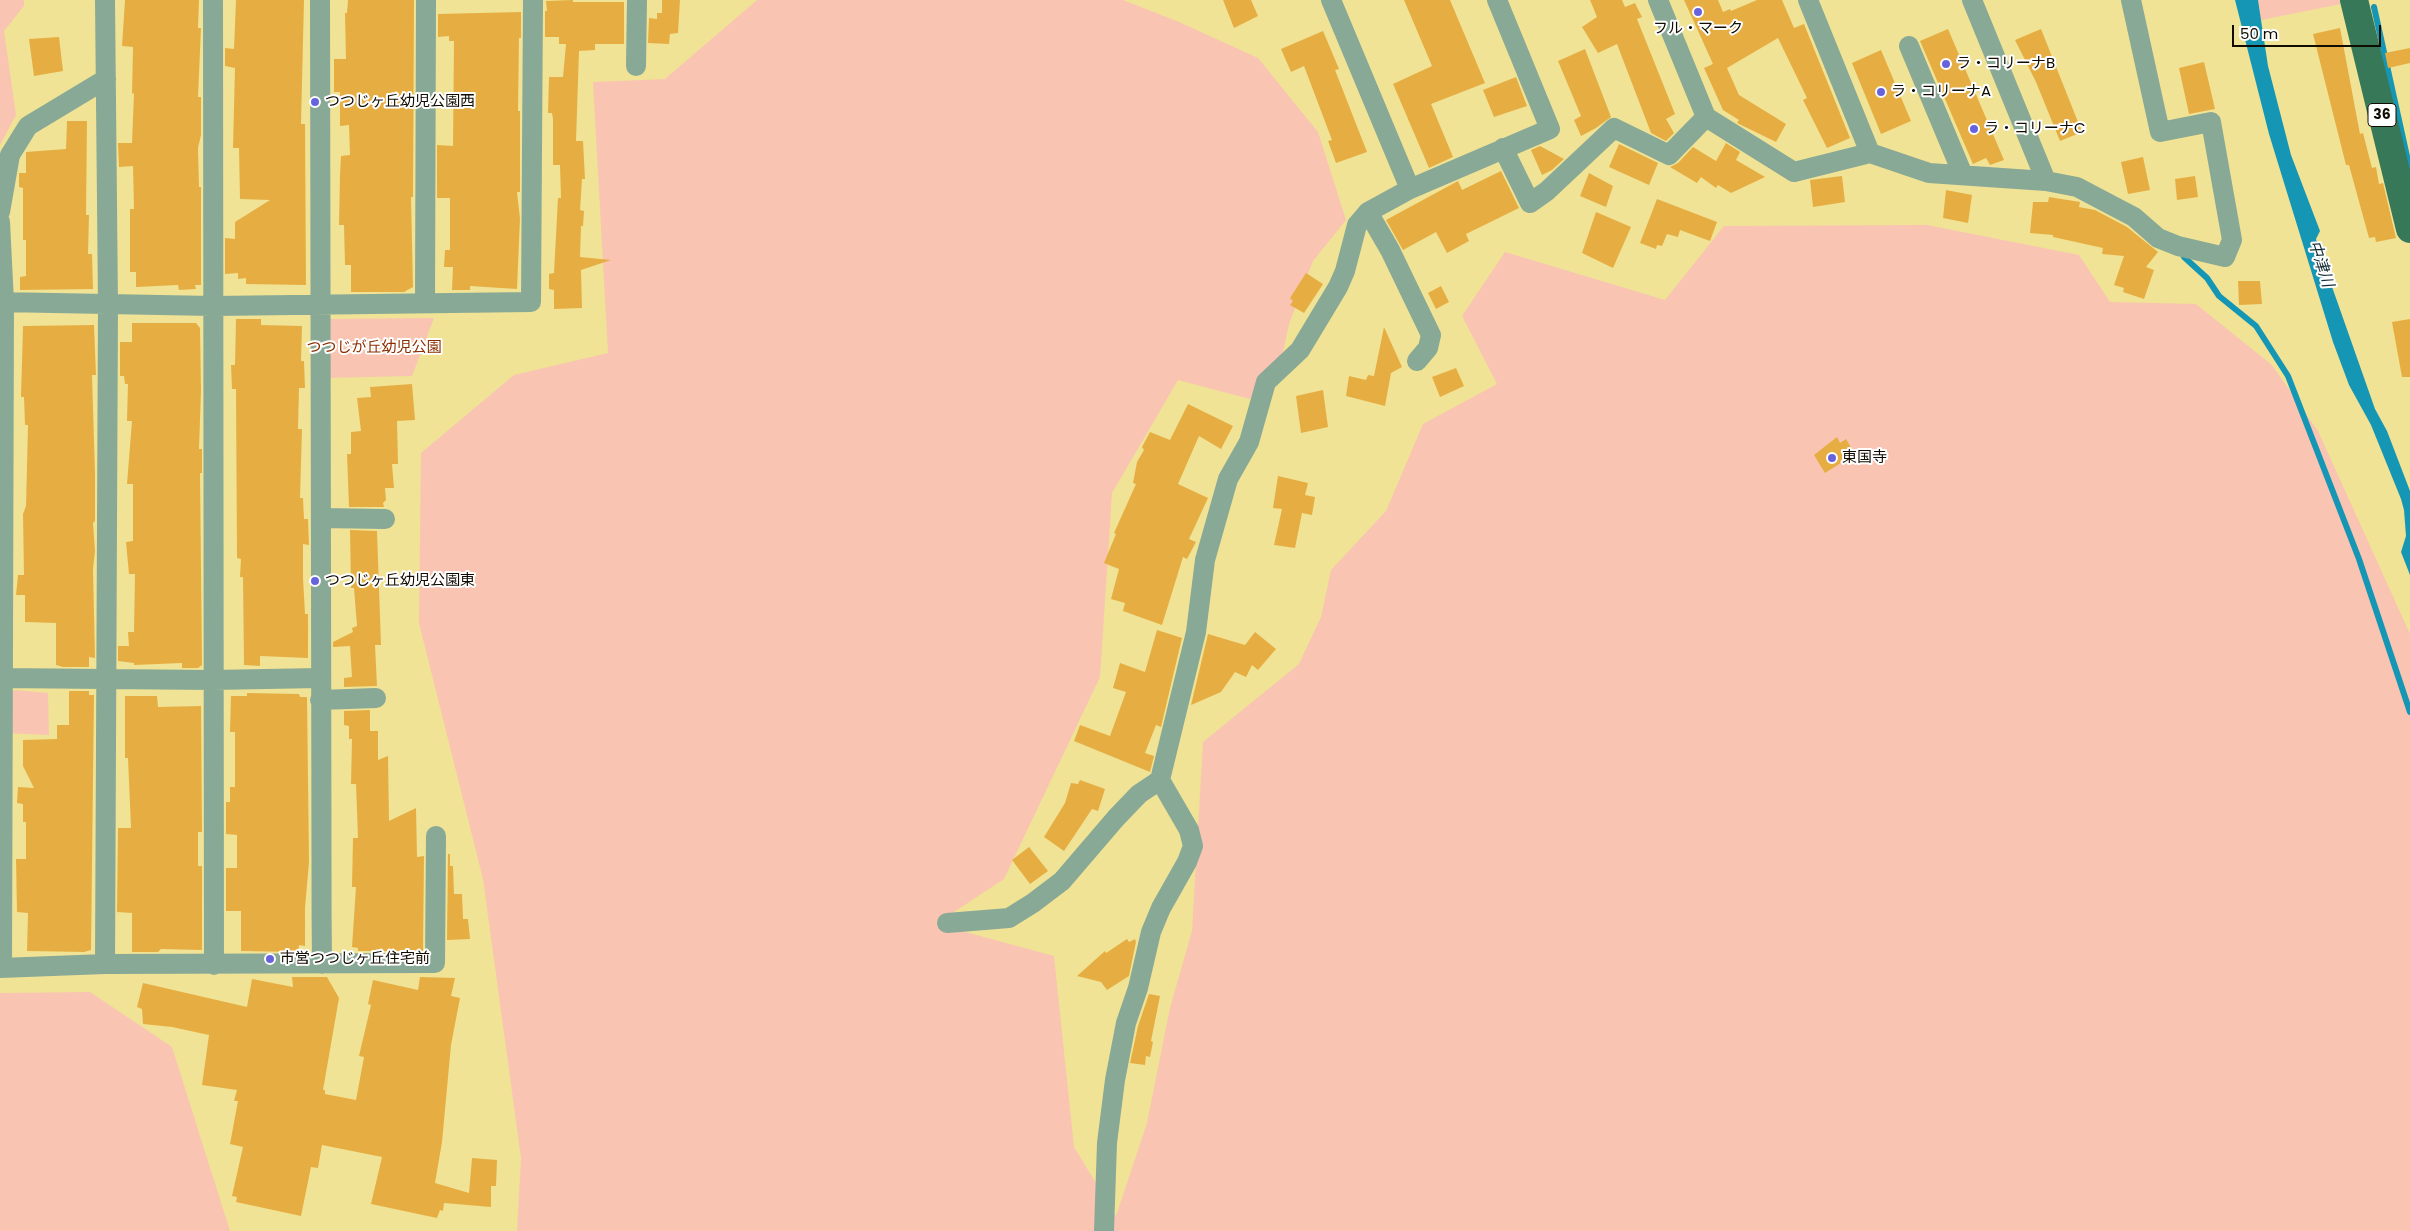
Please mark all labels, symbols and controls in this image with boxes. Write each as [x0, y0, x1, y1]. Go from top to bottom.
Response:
marker: フル・マーク [1692, 6, 1704, 18]
scale bar [2235, 15, 2384, 47]
place label: フル・マーク [1653, 20, 1743, 38]
text: 50 m [2240, 23, 2278, 44]
place label: ラ・コリーナB [1956, 55, 2055, 73]
marker: ラ・コリーナB [1940, 58, 1952, 70]
place label: ラ・コリーナA [1891, 83, 1991, 101]
marker: ラ・コリーナA [1875, 86, 1887, 98]
place label: つつじヶ丘幼児公園西 [325, 93, 475, 111]
marker: つつじヶ丘幼児公園西 [309, 96, 321, 108]
road number: 36 [2368, 104, 2396, 126]
place label: ラ・コリーナC [1984, 120, 2086, 138]
marker: ラ・コリーナC [1968, 123, 1980, 135]
water label: 中津川 [2303, 238, 2337, 290]
park label: つつじが丘幼児公園 [307, 339, 441, 357]
place label: 東国寺 [1842, 449, 1887, 467]
marker: 東国寺 [1826, 452, 1838, 464]
place label: つつじヶ丘幼児公園東 [325, 572, 475, 590]
marker: つつじヶ丘幼児公園東 [309, 575, 321, 587]
place label: 市営つつじヶ丘住宅前 [280, 950, 430, 968]
marker: 市営つつじヶ丘住宅前 [264, 953, 276, 965]

